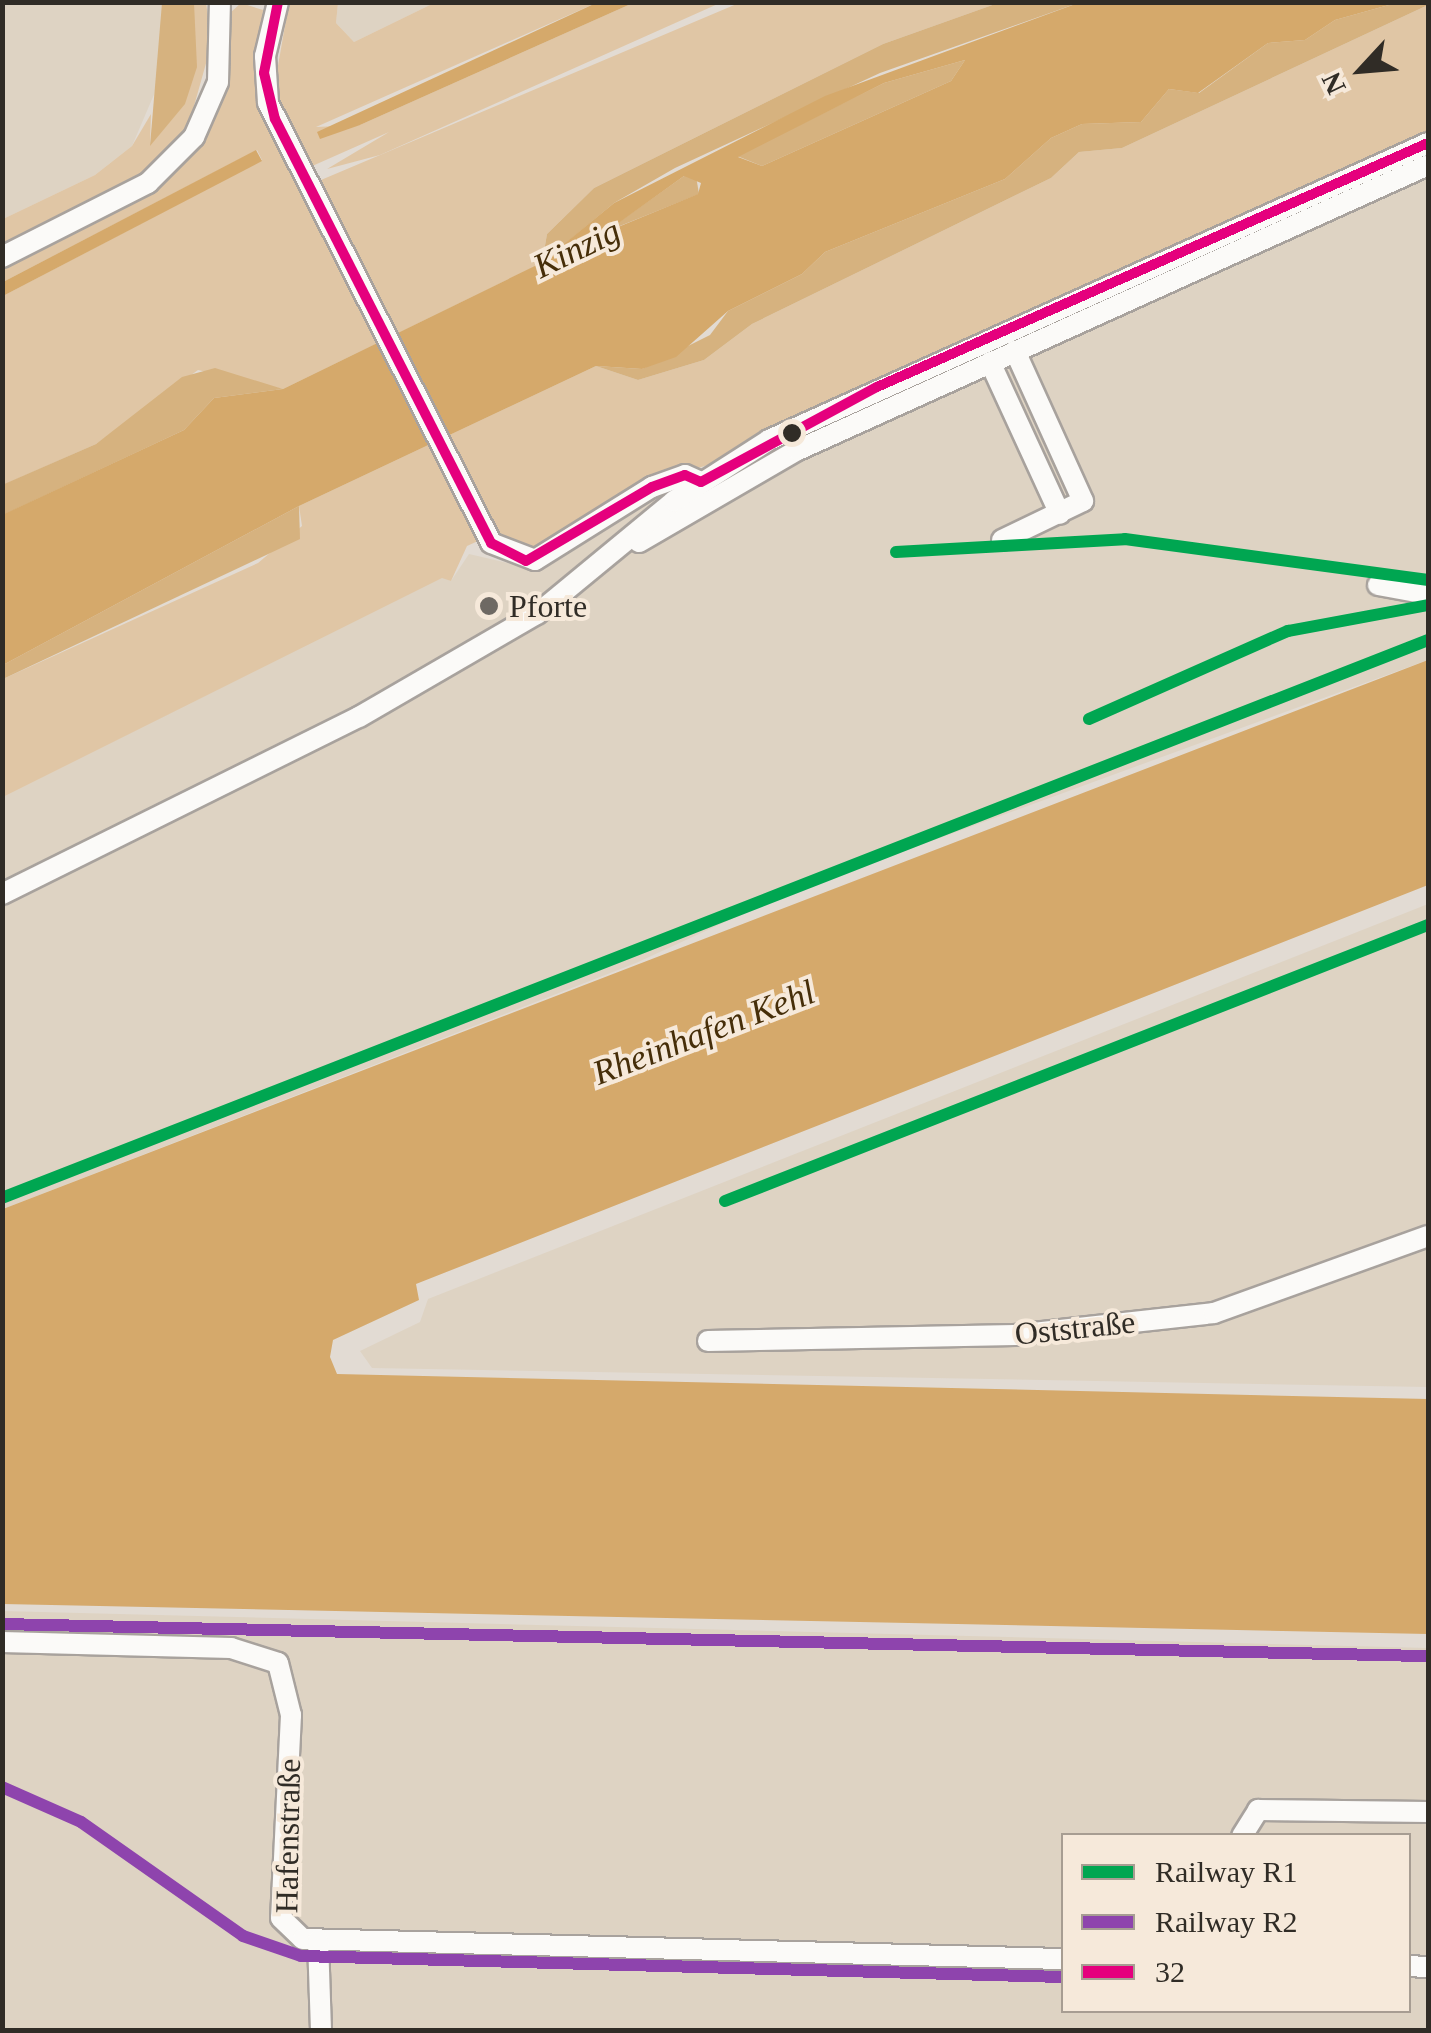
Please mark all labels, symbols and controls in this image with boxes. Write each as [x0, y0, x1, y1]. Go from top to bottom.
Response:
north arrow [1311, 20, 1411, 120]
text: N [1315, 67, 1352, 99]
water label: Kinzig [527, 210, 627, 288]
unlabelled marker [782, 423, 802, 443]
place label: Pforte [509, 587, 587, 625]
marker: Pforte [478, 595, 500, 617]
water label: Rheinhafen Kehl [587, 971, 821, 1095]
street label: Oststraße [1013, 1303, 1137, 1353]
street label: Hafenstraße [267, 1758, 309, 1914]
legend [1061, 1833, 1411, 2013]
text: Railway R1 [1155, 1855, 1298, 1888]
text: Railway R2 [1155, 1905, 1298, 1938]
text: 32 [1155, 1955, 1185, 1988]

